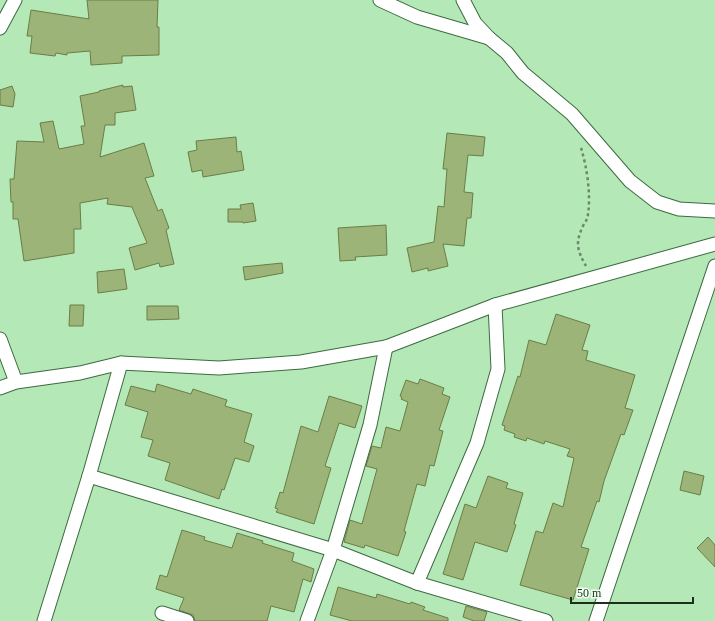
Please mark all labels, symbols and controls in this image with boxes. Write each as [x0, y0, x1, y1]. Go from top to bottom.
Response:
scale bar [571, 579, 693, 605]
text: 50 m [577, 586, 602, 600]

